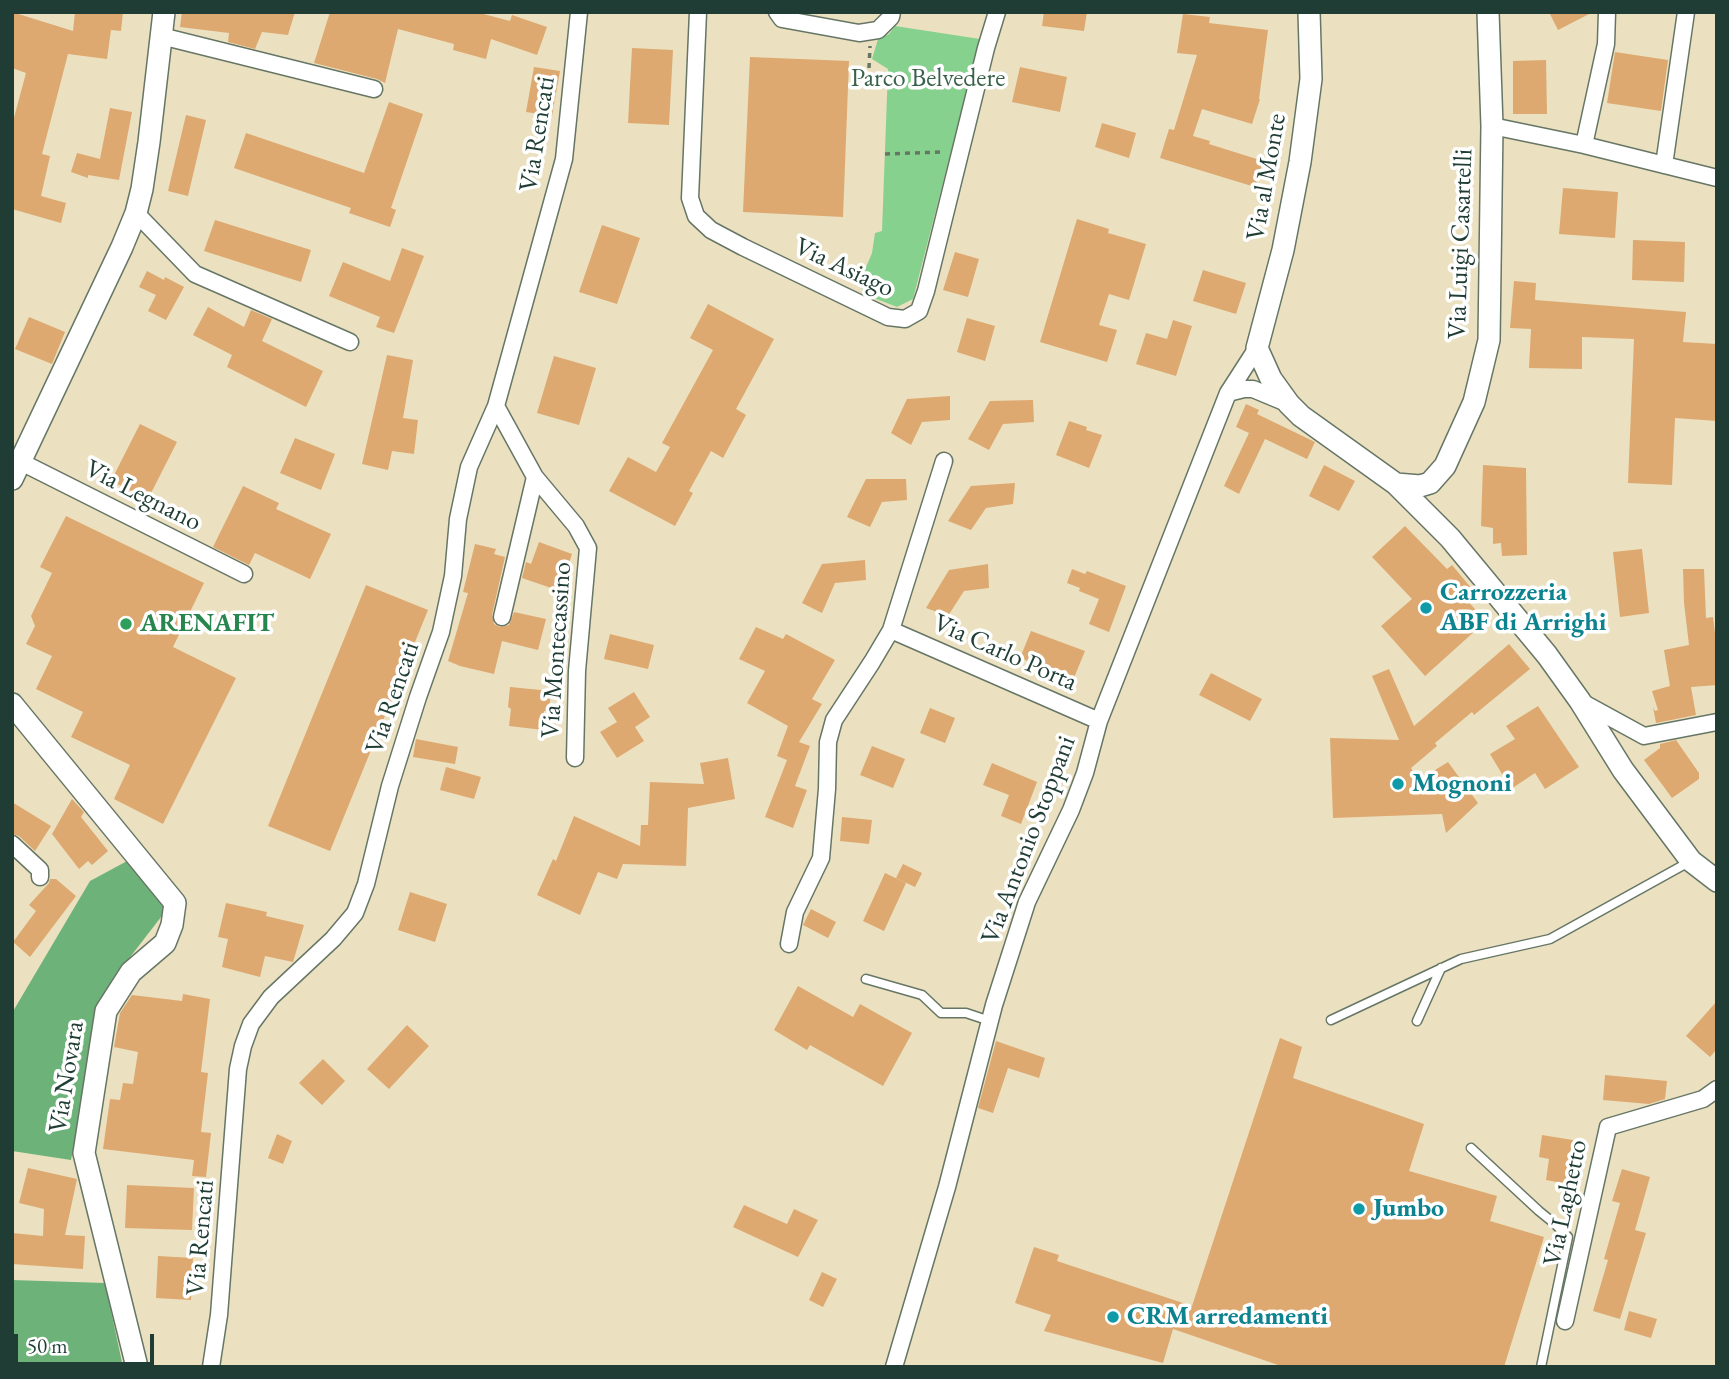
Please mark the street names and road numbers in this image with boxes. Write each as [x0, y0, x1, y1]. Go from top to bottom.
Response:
street label: Via Rencati [513, 74, 563, 194]
street label: Via al Monte [1240, 111, 1294, 243]
street label: Via Luigi Casartelli [1442, 148, 1480, 340]
street label: Via Asiago [789, 231, 899, 305]
street label: Via Legnano [80, 453, 206, 539]
street label: Via Montecassino [535, 561, 579, 739]
street label: Via Carlo Porta [928, 607, 1082, 699]
street label: Via Rencati [359, 638, 427, 758]
street label: Via Antonio Stoppani [975, 732, 1083, 948]
street label: Via Novara [43, 1019, 91, 1135]
street label: Via Laghetto [1537, 1137, 1595, 1269]
street label: Via Rencati [180, 1179, 222, 1297]

